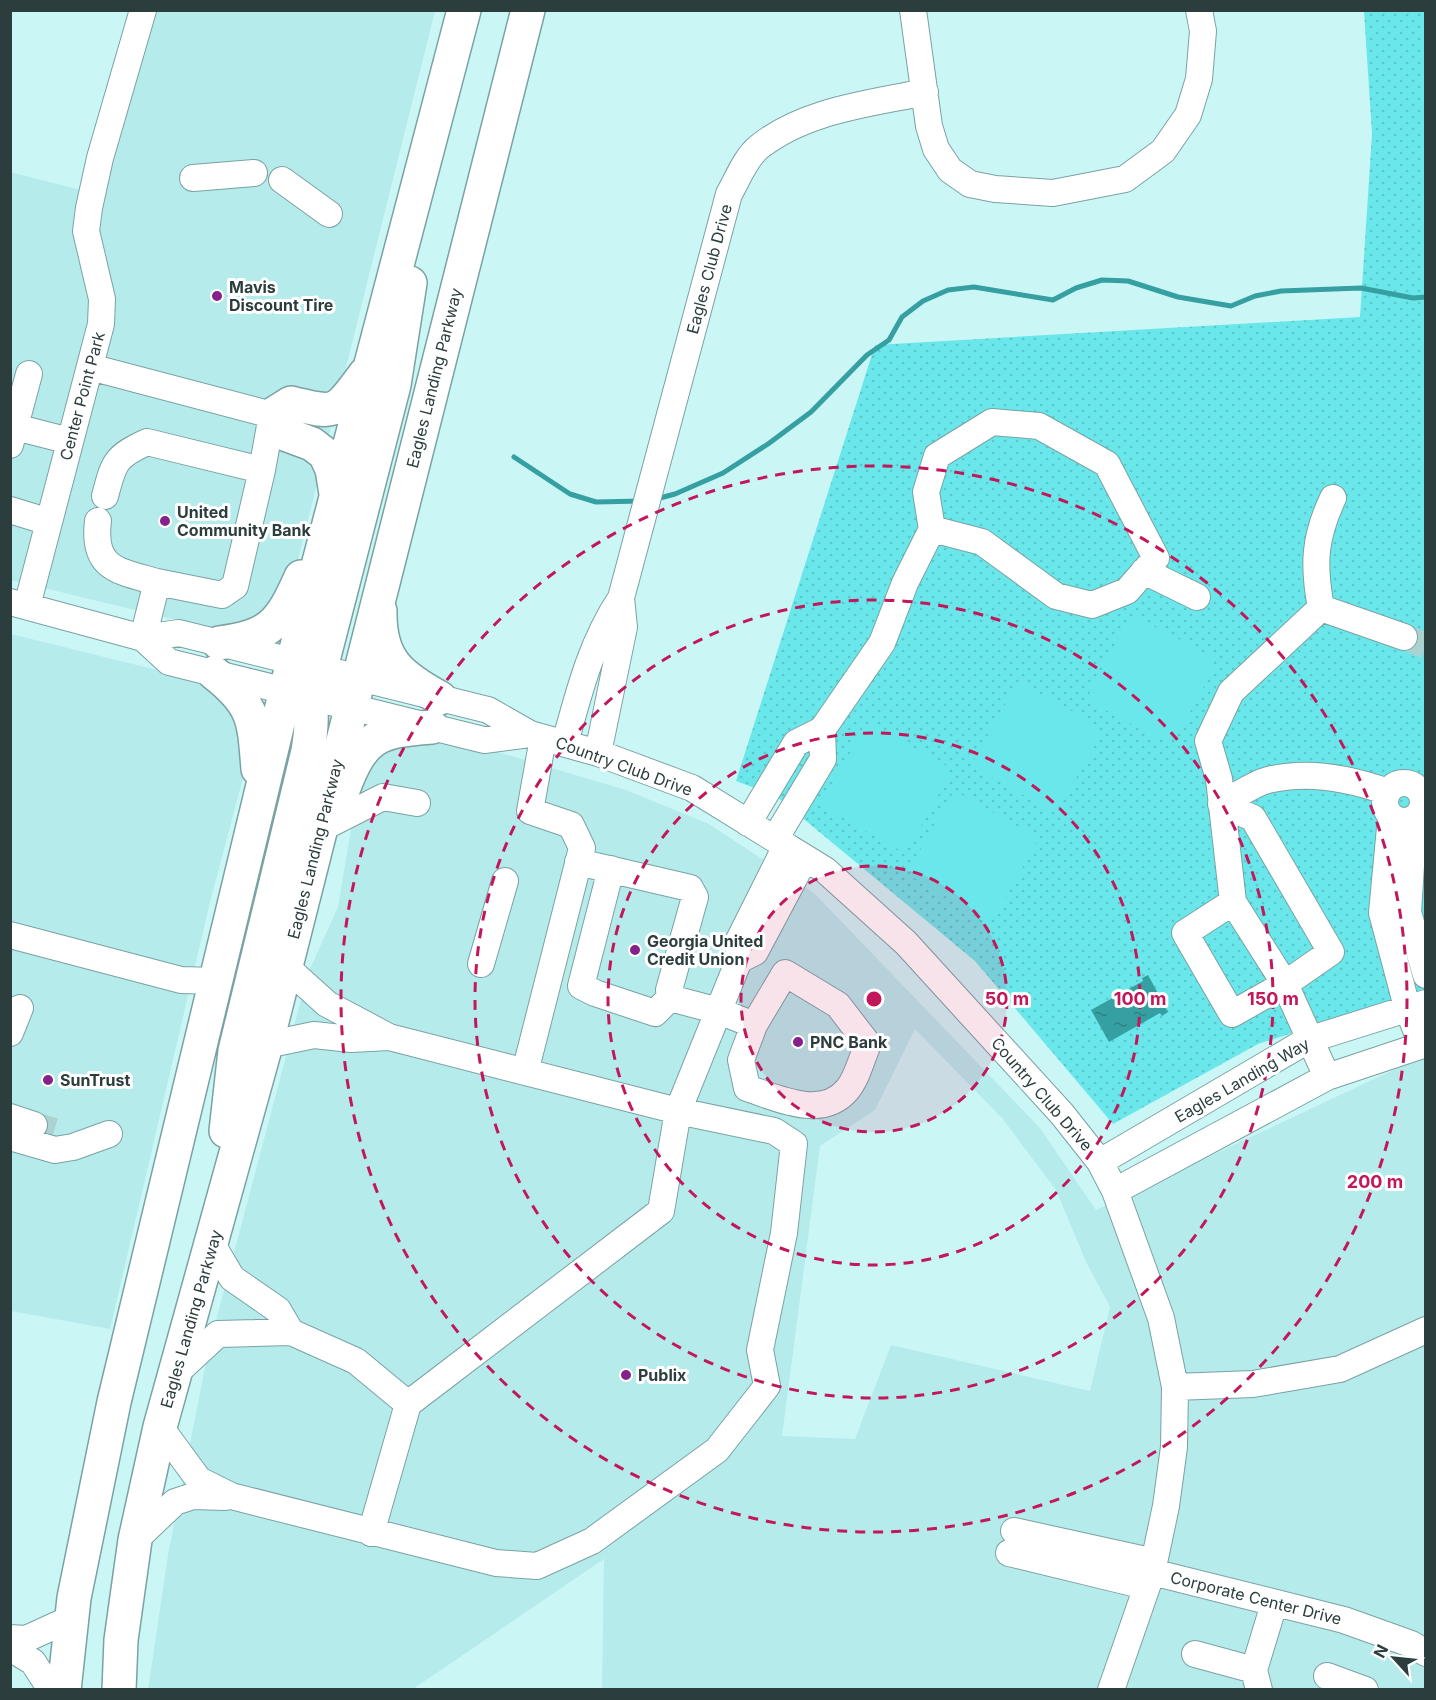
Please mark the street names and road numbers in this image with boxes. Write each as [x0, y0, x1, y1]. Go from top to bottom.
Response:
street label: Eagles Club Drive [682, 202, 736, 336]
street label: Eagles Landing Parkway [402, 286, 466, 470]
street label: Center Point Park [55, 329, 109, 463]
street label: Country Club Drive [553, 732, 695, 800]
street label: Eagles Landing Parkway [283, 757, 347, 941]
street label: Country Club Drive [987, 1033, 1097, 1155]
street label: Eagles Landing Way [1171, 1033, 1313, 1127]
street label: Eagles Landing Parkway [156, 1228, 226, 1410]
street label: Corporate Center Drive [1168, 1567, 1344, 1629]

